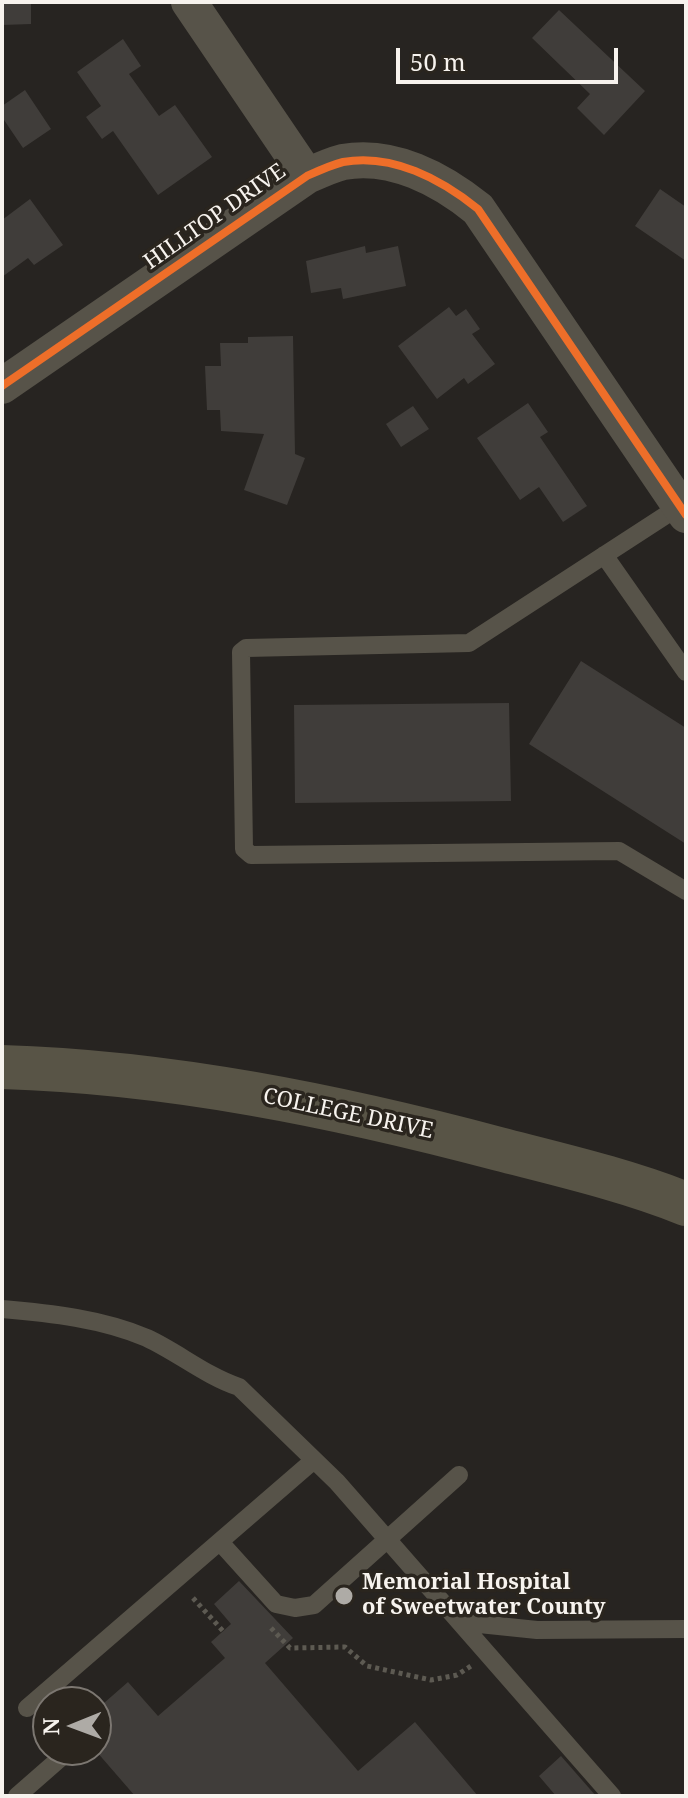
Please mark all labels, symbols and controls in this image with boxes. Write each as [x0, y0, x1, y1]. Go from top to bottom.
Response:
scale bar [400, 32, 622, 82]
text: 50 m [410, 45, 466, 78]
street label: HILLTOP DRIVE [139, 158, 291, 276]
street label: COLLEGE DRIVE [261, 1083, 435, 1145]
place label: Memorial Hospital of Sweetwater County [362, 1570, 606, 1622]
marker: Memorial Hospital of Sweetwater County [333, 1585, 355, 1607]
north arrow [32, 1686, 112, 1766]
text: N [35, 1717, 65, 1735]

